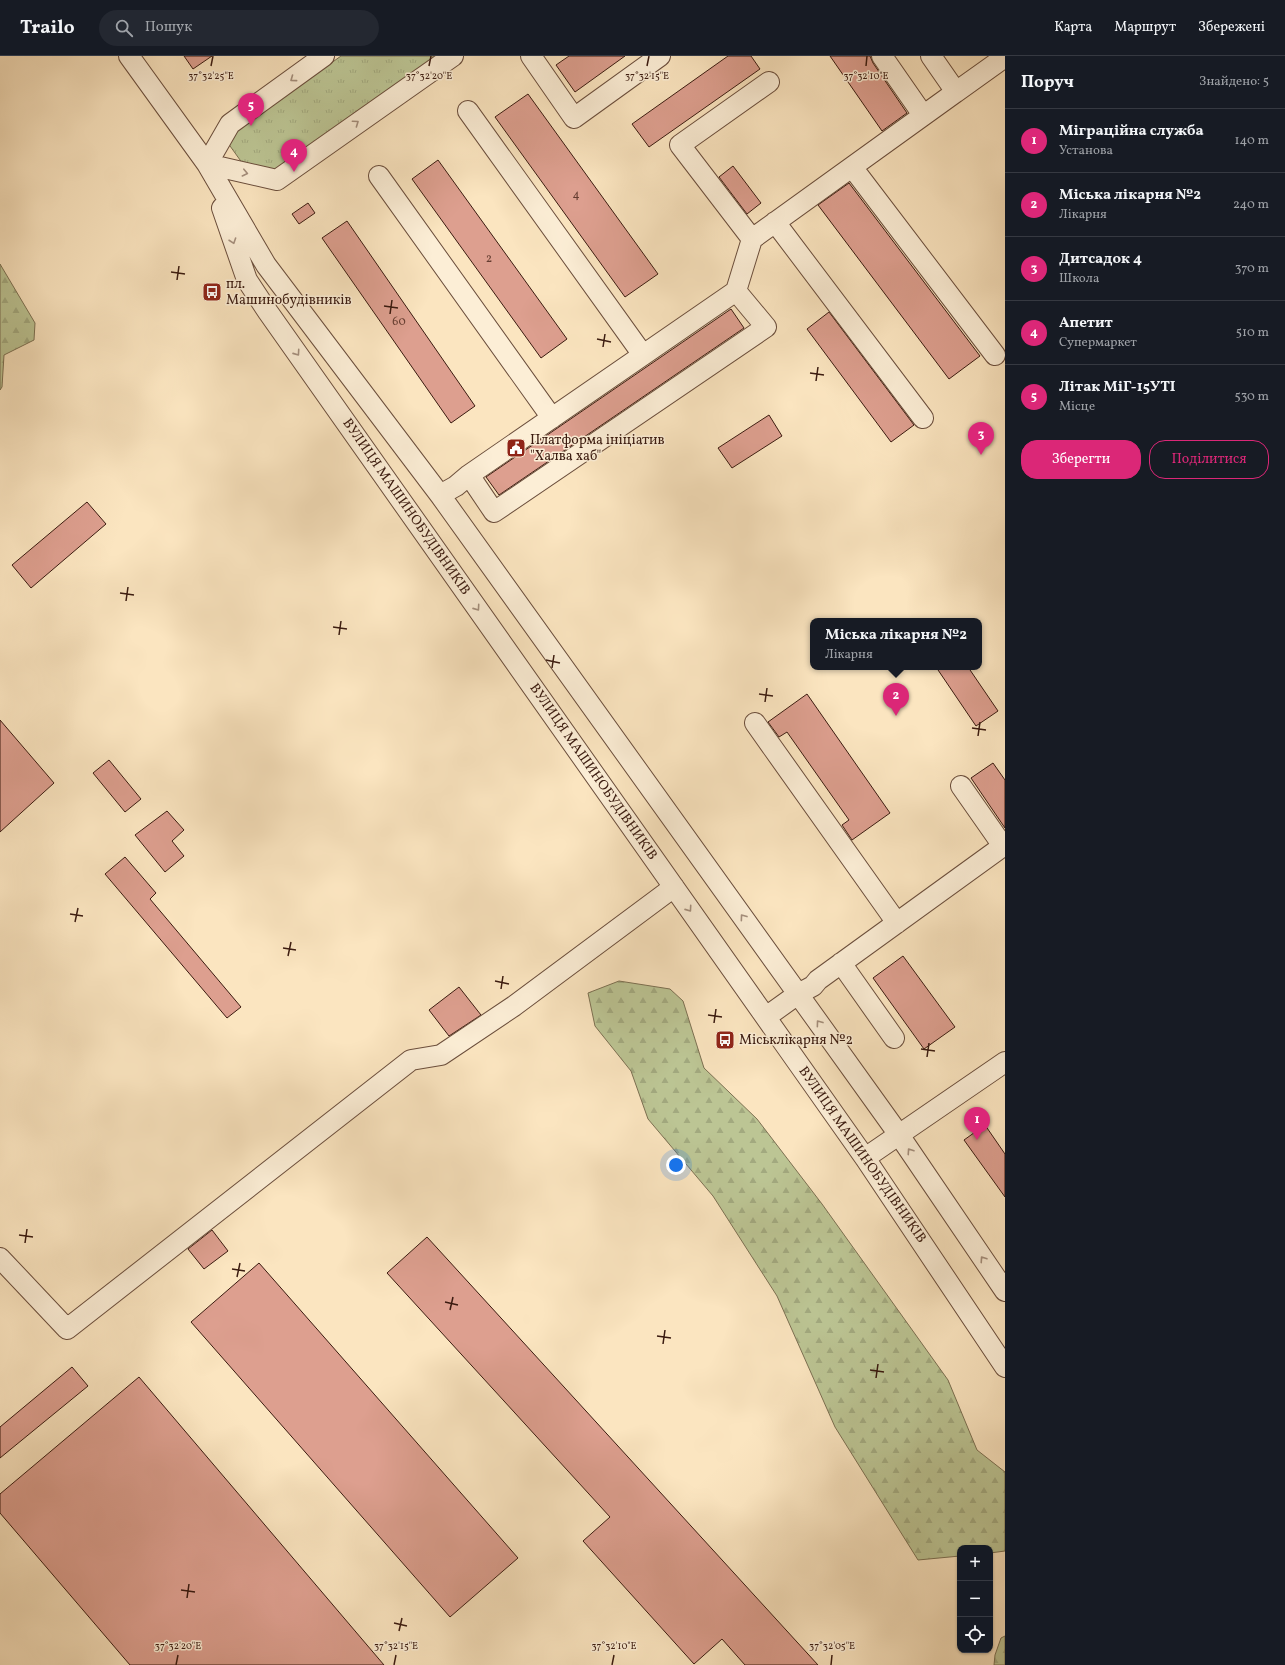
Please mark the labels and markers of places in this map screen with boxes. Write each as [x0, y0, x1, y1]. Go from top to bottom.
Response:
pin: 5 [238, 93, 264, 126]
pin: 4 [281, 139, 307, 172]
place label: пл. Машинобудівників [226, 275, 352, 310]
bus stop icon: пл. Машинобудівників [201, 281, 223, 303]
pin: 3 [968, 422, 994, 455]
place label: Платформа ініціатив "Халва хаб" [530, 431, 665, 466]
public building icon: Платформа ініціатив "Халва хаб" [505, 437, 527, 459]
pin: 2 [883, 683, 909, 716]
bus stop icon: Міськлікарня №2 [714, 1029, 736, 1051]
place label: Міськлікарня №2 [739, 1031, 853, 1050]
pin: 1 [964, 1107, 990, 1140]

